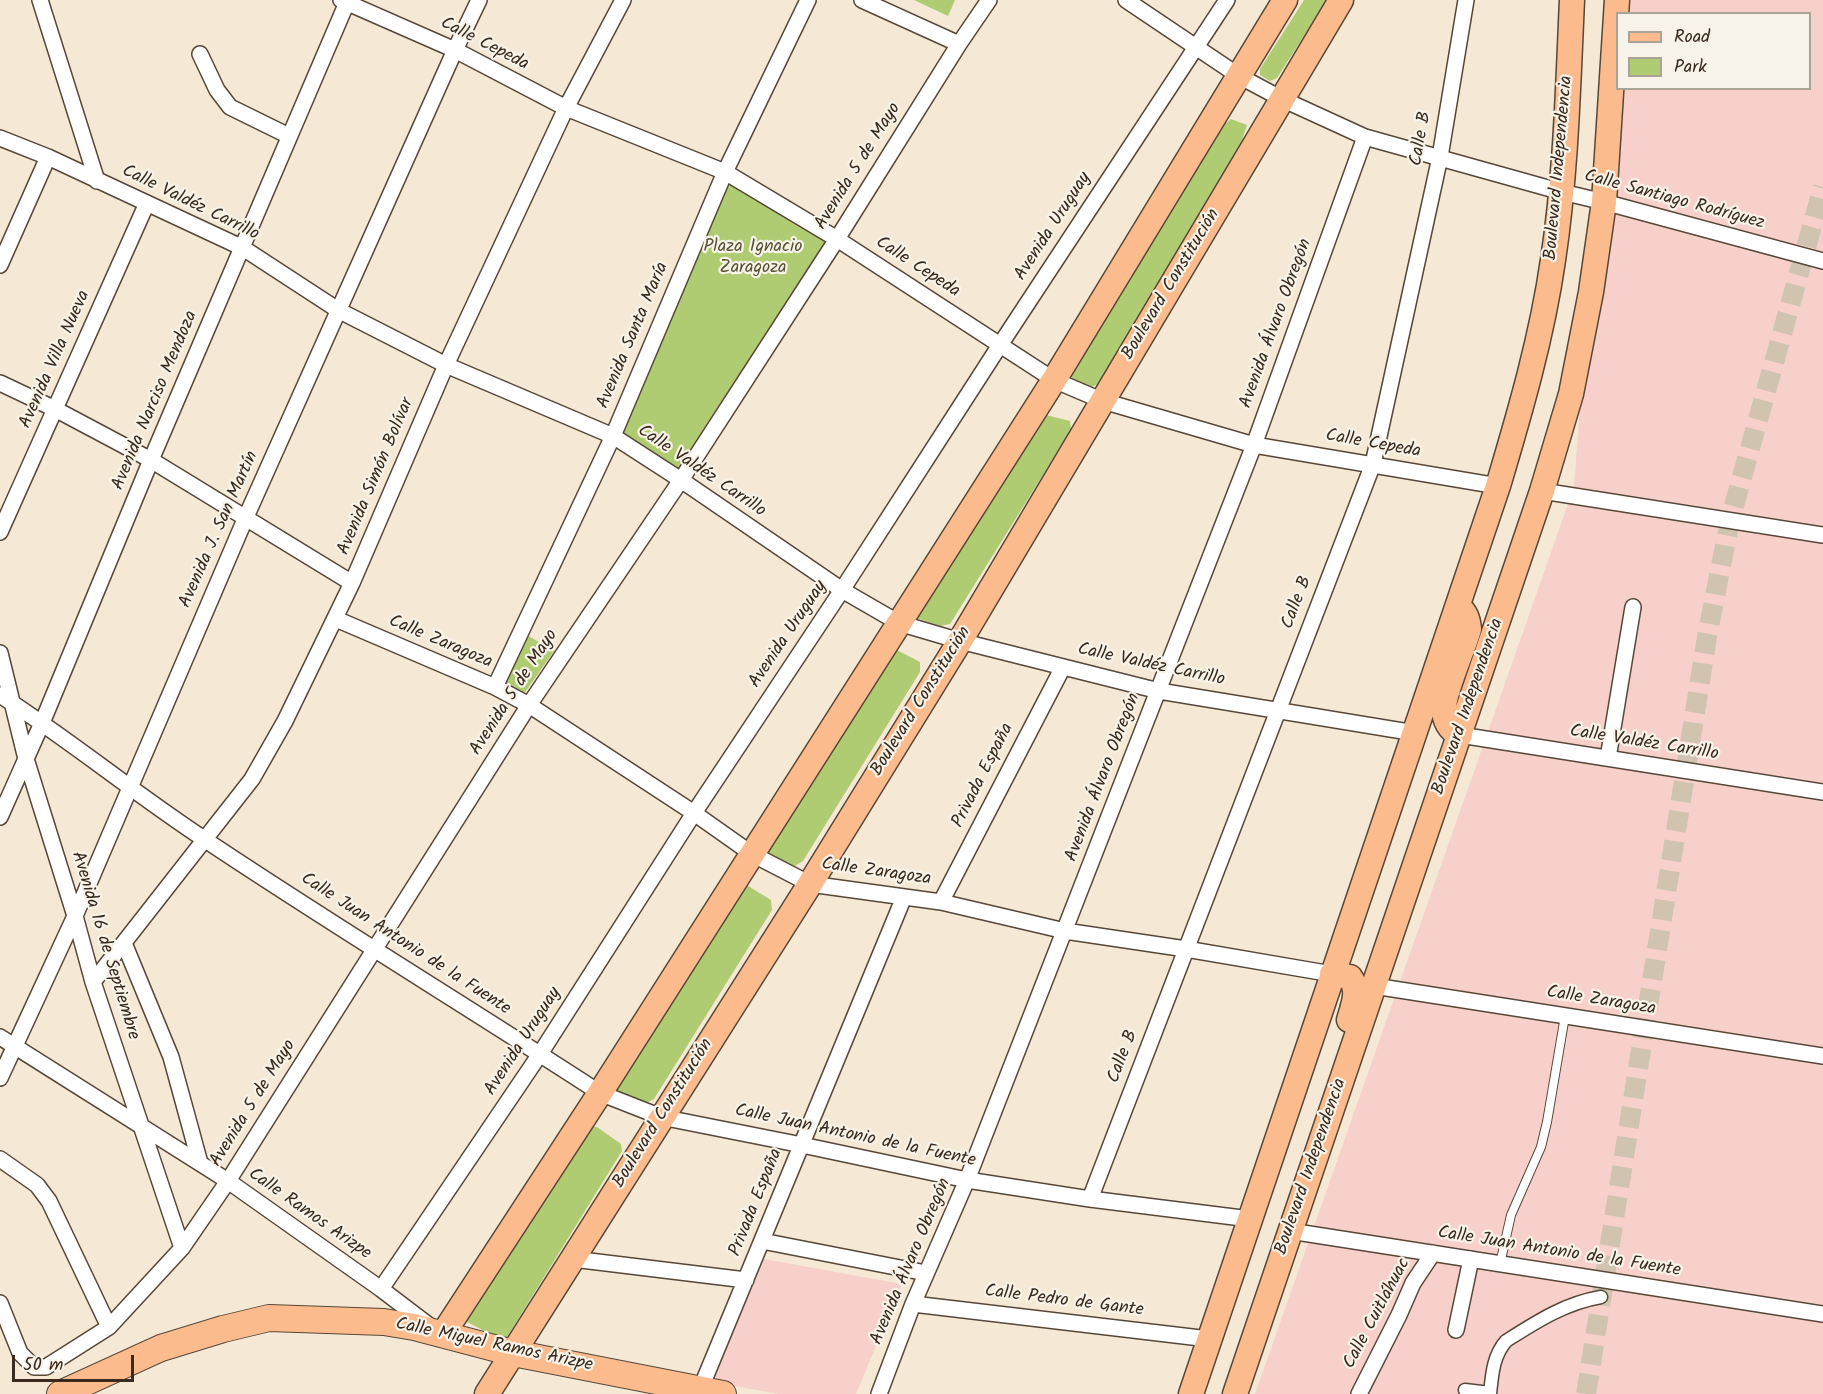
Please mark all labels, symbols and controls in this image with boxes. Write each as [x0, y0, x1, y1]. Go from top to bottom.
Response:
legend [1616, 12, 1811, 90]
street label: Calle Cepeda [436, 14, 532, 76]
text: Road [1674, 23, 1710, 52]
text: Park [1674, 53, 1707, 82]
street label: Boulevard Independencia [1541, 75, 1579, 261]
street label: Avenida 5 de Mayo [811, 100, 907, 234]
street label: Calle B [1407, 110, 1437, 168]
street label: Calle Valdéz Carrillo [118, 161, 262, 247]
street label: Calle Santiago Rodríguez [1582, 167, 1766, 235]
street label: Avenida Uruguay [1011, 169, 1097, 285]
street label: Boulevard Constitución [1118, 206, 1226, 364]
street label: Calle Cepeda [871, 233, 963, 303]
street label: Avenida Álvaro Obregón [1236, 236, 1318, 412]
park label: Plaza Ignacio Zaragoza [704, 237, 802, 280]
street label: Avenida Santa María [593, 260, 675, 412]
street label: Avenida Villa Nueva [16, 288, 96, 432]
street label: Avenida Narciso Mendoza [108, 308, 204, 494]
street label: Avenida Simón Bolívar [334, 395, 420, 559]
street label: Calle Valdéz Carrillo [633, 421, 769, 523]
street label: Calle Cepeda [1324, 426, 1422, 464]
street label: Avenida J. San Martín [176, 448, 264, 612]
street label: Calle B [1278, 574, 1318, 632]
street label: Avenida Uruguay [745, 577, 833, 693]
street label: Calle Zaragoza [385, 611, 495, 675]
street label: Boulevard Independencia [1429, 616, 1509, 798]
street label: Boulevard Constitución [867, 623, 977, 781]
street label: Avenida 5 de Mayo [466, 626, 564, 760]
street label: Calle Valdéz Carrillo [1075, 640, 1227, 692]
street label: Avenida Álvaro Obregón [1062, 691, 1146, 865]
street label: Privada España [949, 720, 1019, 832]
street label: Calle Valdéz Carrillo [1568, 722, 1720, 766]
street label: Avenida 16 de Septiembre [65, 849, 143, 1043]
street label: Calle Zaragoza [820, 855, 932, 891]
street label: Calle Juan Antonio de la Fuente [296, 869, 514, 1021]
street label: Calle Zaragoza [1545, 983, 1657, 1021]
street label: Avenida Uruguay [481, 984, 567, 1100]
street label: Calle B [1104, 1028, 1144, 1086]
street label: Boulevard Constitución [609, 1035, 719, 1193]
street label: Avenida 5 de Mayo [206, 1037, 302, 1171]
street label: Boulevard Independencia [1272, 1076, 1352, 1258]
street label: Calle Juan Antonio de la Fuente [733, 1101, 977, 1173]
street label: Privada España [726, 1146, 788, 1260]
street label: Calle Ramos Arizpe [243, 1164, 375, 1266]
street label: Avenida Álvaro Obregón [867, 1176, 957, 1348]
street label: Calle Juan Antonio de la Fuente [1436, 1223, 1682, 1283]
street label: Calle Cuitláhuac [1340, 1255, 1416, 1373]
street label: Calle Pedro de Gante [983, 1282, 1145, 1322]
street label: Calle Miguel Ramos Arizpe [393, 1315, 595, 1377]
scale bar [15, 1343, 136, 1381]
text: 50 m [23, 1351, 63, 1380]

